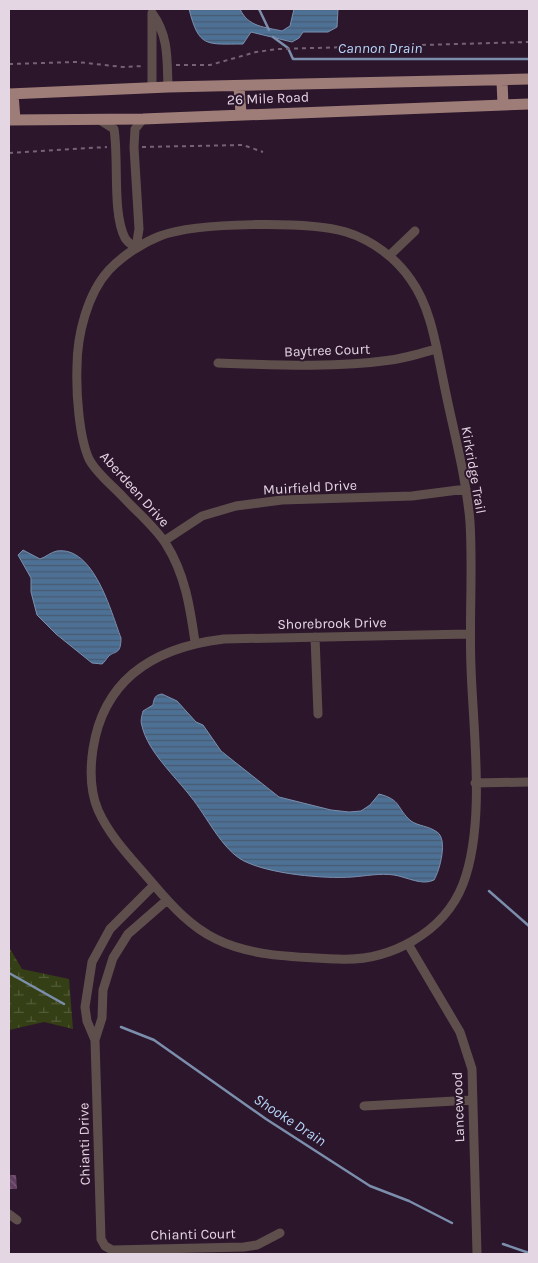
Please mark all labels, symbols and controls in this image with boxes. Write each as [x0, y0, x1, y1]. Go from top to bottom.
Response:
water label: Cannon Drain [338, 39, 422, 57]
street label: 26 Mile Road [227, 89, 309, 108]
street label: Baytree Court [284, 341, 370, 360]
street label: Kirkridge Trail [457, 425, 490, 515]
street label: Aberdeen Drive [96, 448, 173, 531]
street label: Muirfield Drive [263, 477, 357, 498]
street label: Shorebrook Drive [277, 614, 387, 633]
street label: Lancewood [449, 1071, 468, 1143]
water label: Shooke Drain [250, 1090, 330, 1150]
street label: Chianti Drive [75, 1102, 94, 1186]
street label: Chianti Court [150, 1225, 236, 1244]

